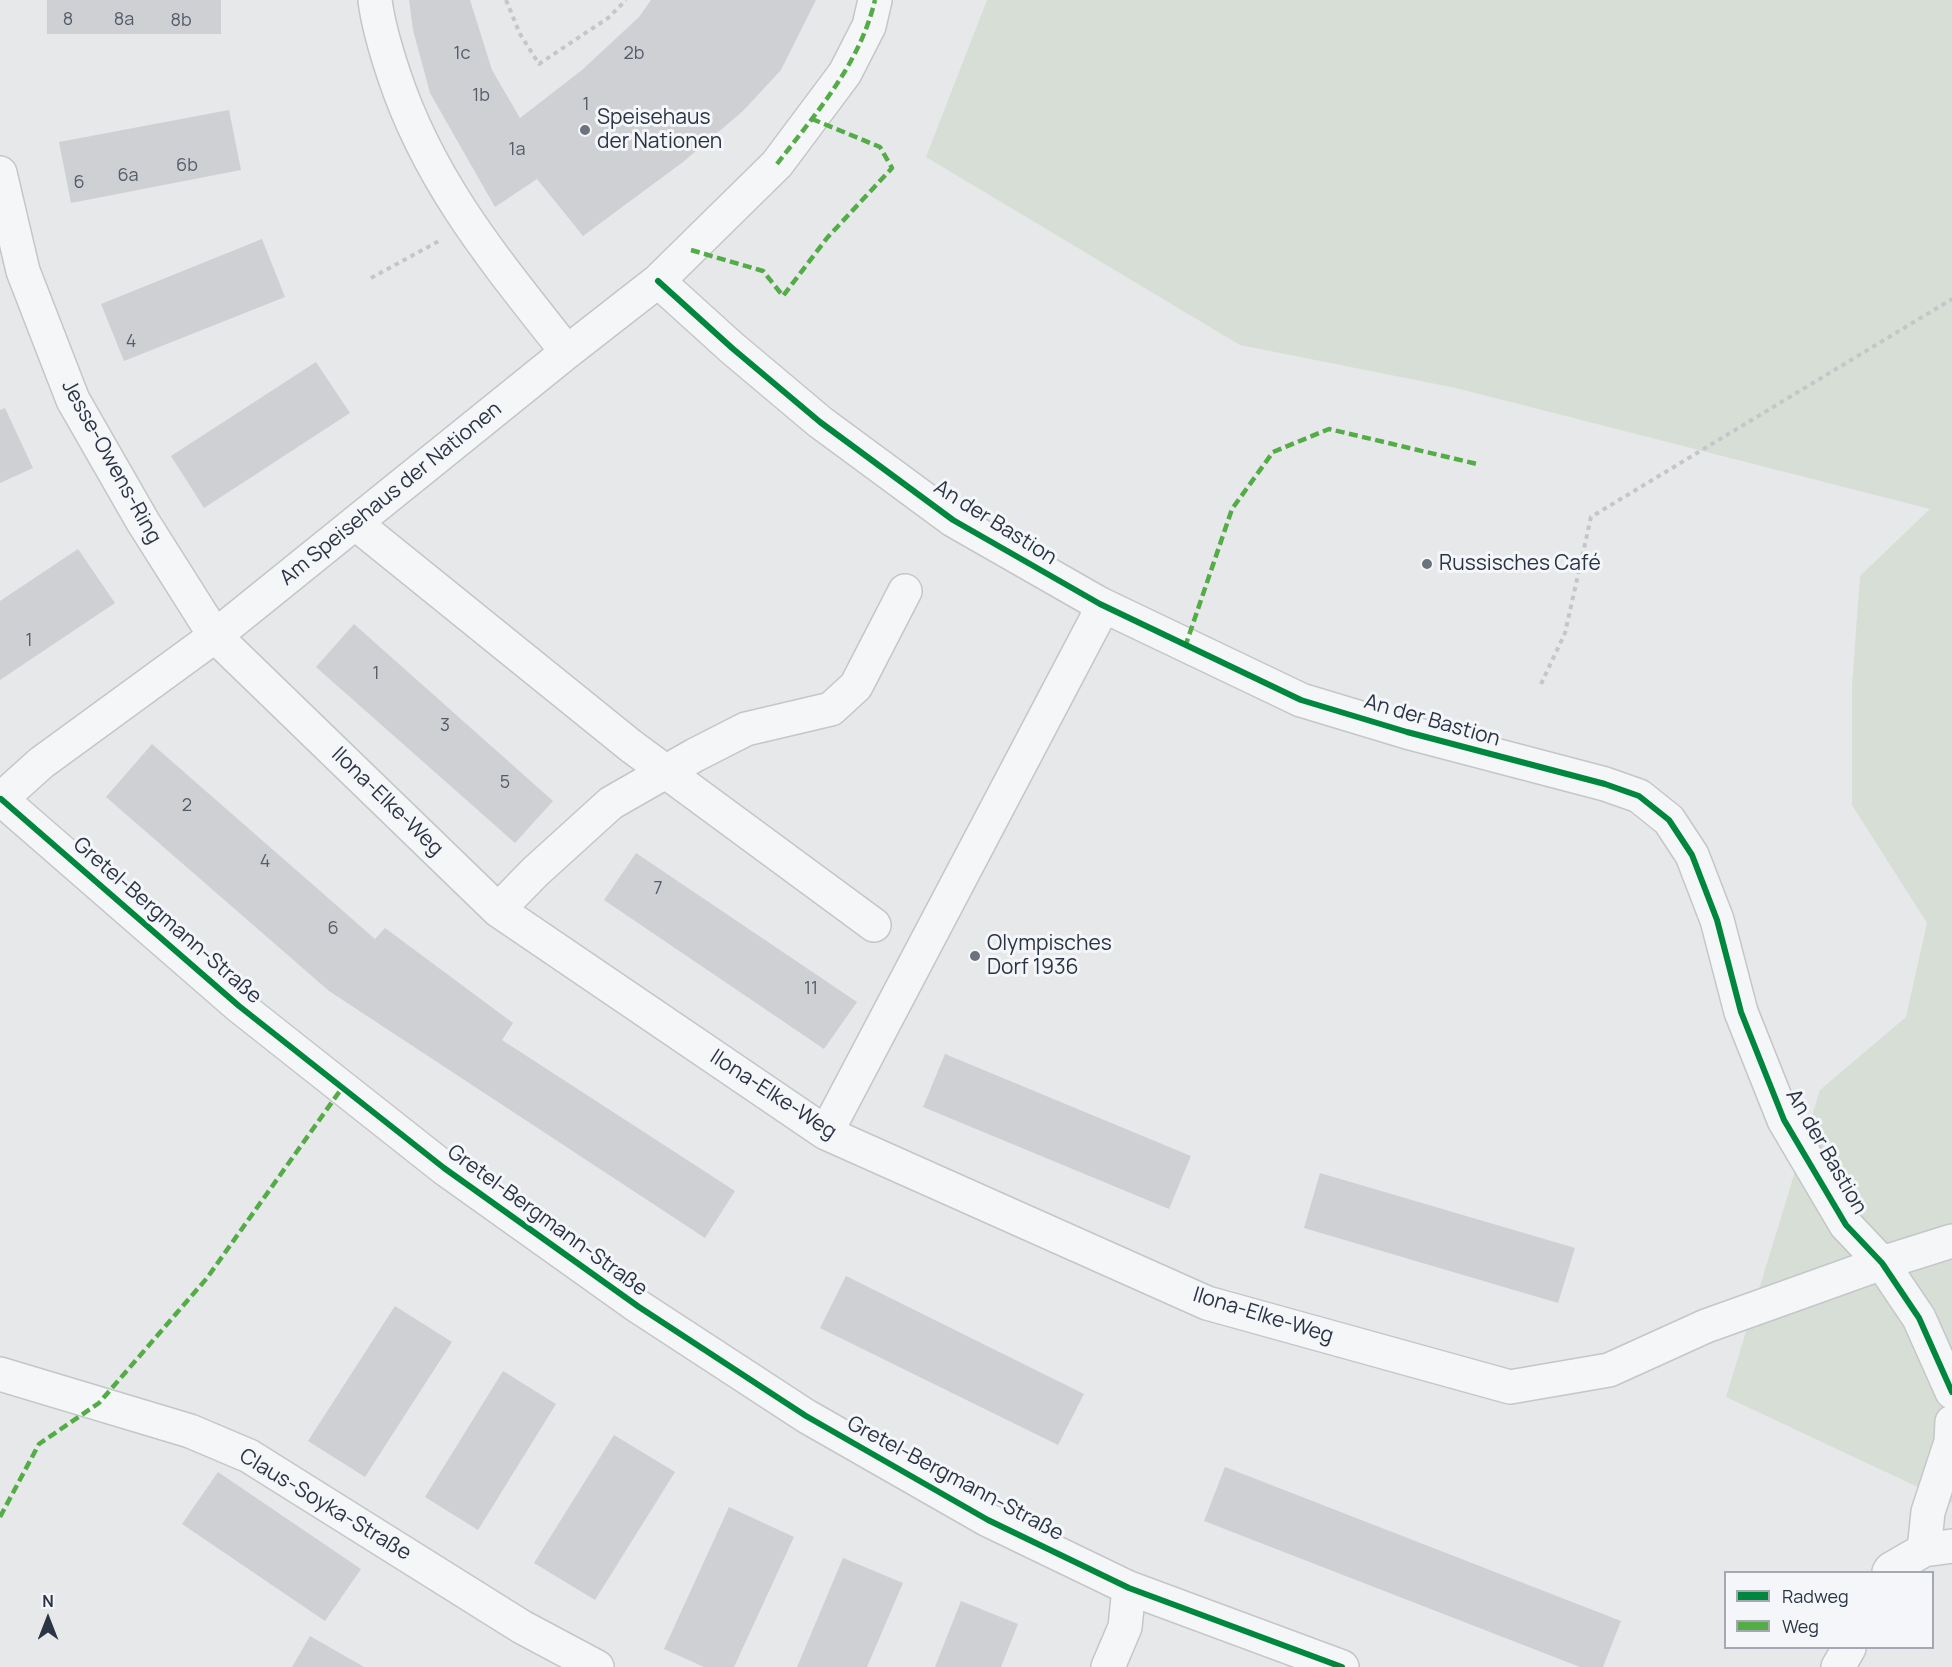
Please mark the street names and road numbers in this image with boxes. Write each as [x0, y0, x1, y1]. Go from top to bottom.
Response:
street label: Jesse-Owens-Ring [56, 376, 166, 548]
street label: Am Speisehaus der Nationen [275, 397, 507, 591]
street label: An der Bastion [929, 475, 1061, 571]
street label: An der Bastion [1361, 690, 1503, 752]
street label: Ilona-Elke-Weg [326, 742, 448, 862]
street label: Gretel-Bergmann-Straße [68, 832, 266, 1010]
street label: Ilona-Elke-Weg [705, 1045, 841, 1145]
street label: An der Bastion [1780, 1085, 1872, 1219]
street label: Gretel-Bergmann-Straße [442, 1140, 652, 1302]
street label: Ilona-Elke-Weg [1190, 1283, 1336, 1349]
street label: Gretel-Bergmann-Straße [843, 1411, 1067, 1547]
street label: Claus-Soyka-Straße [235, 1444, 415, 1566]

